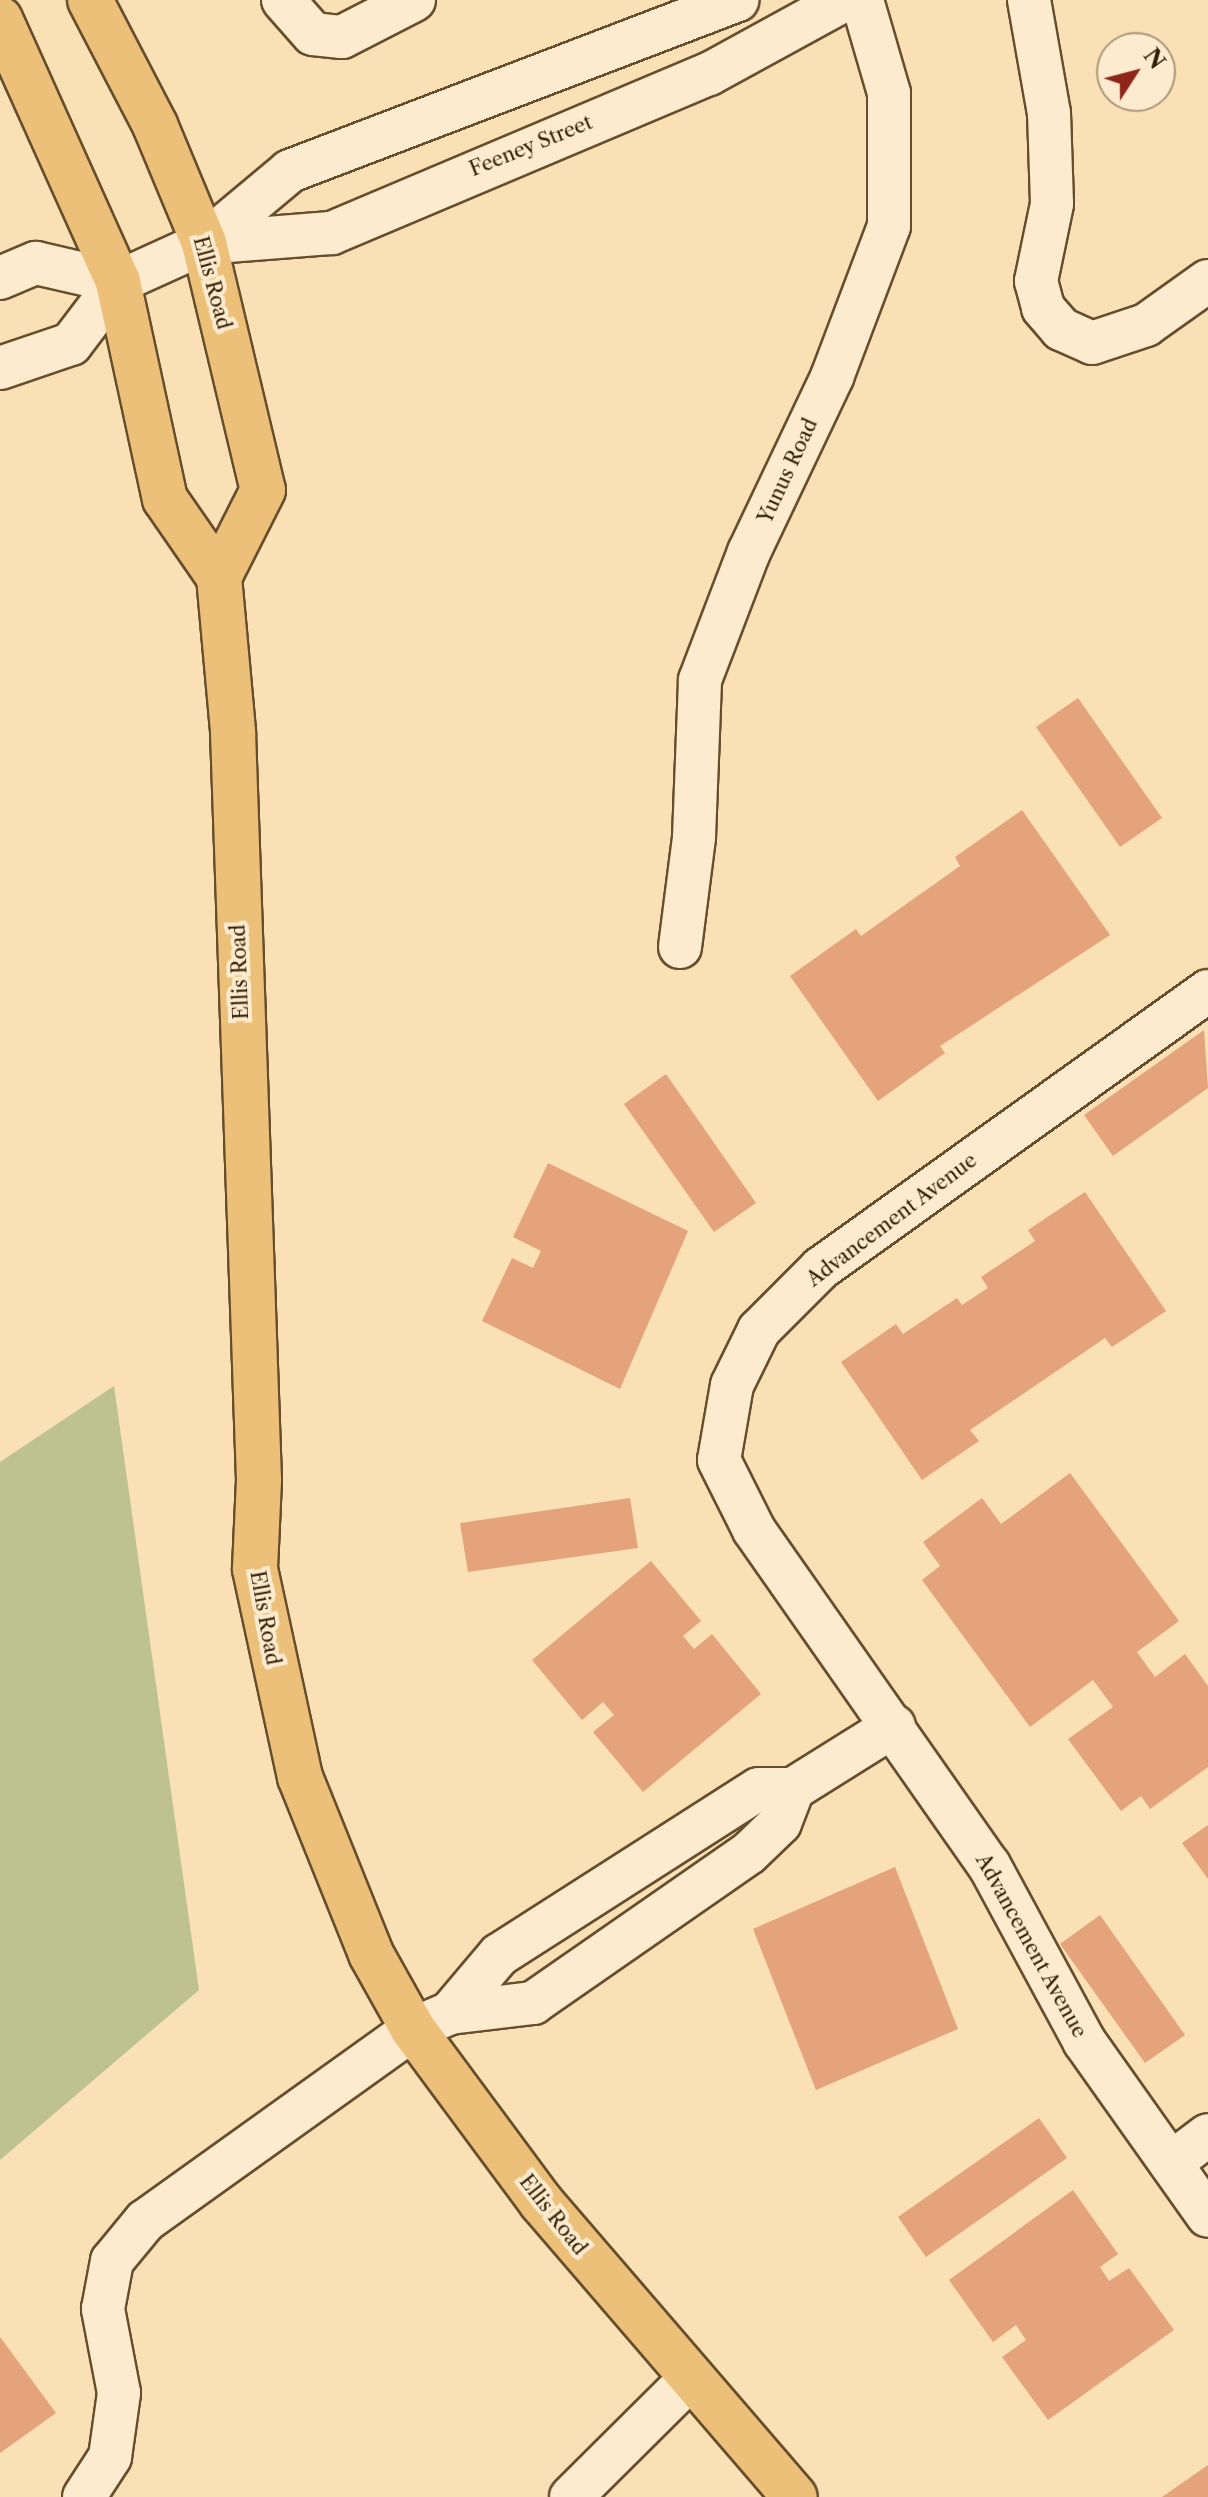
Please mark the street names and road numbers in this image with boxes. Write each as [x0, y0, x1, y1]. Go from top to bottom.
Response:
street label: Feeney Street [466, 110, 596, 182]
street label: Ellis Road [188, 234, 236, 332]
street label: Yunus Road [753, 415, 823, 527]
street label: Ellis Road [226, 924, 254, 1020]
street label: Advancement Avenue [802, 1148, 982, 1292]
street label: Ellis Road [245, 1569, 285, 1667]
street label: Advancement Avenue [970, 1849, 1092, 2043]
street label: Ellis Road [514, 2170, 592, 2260]

